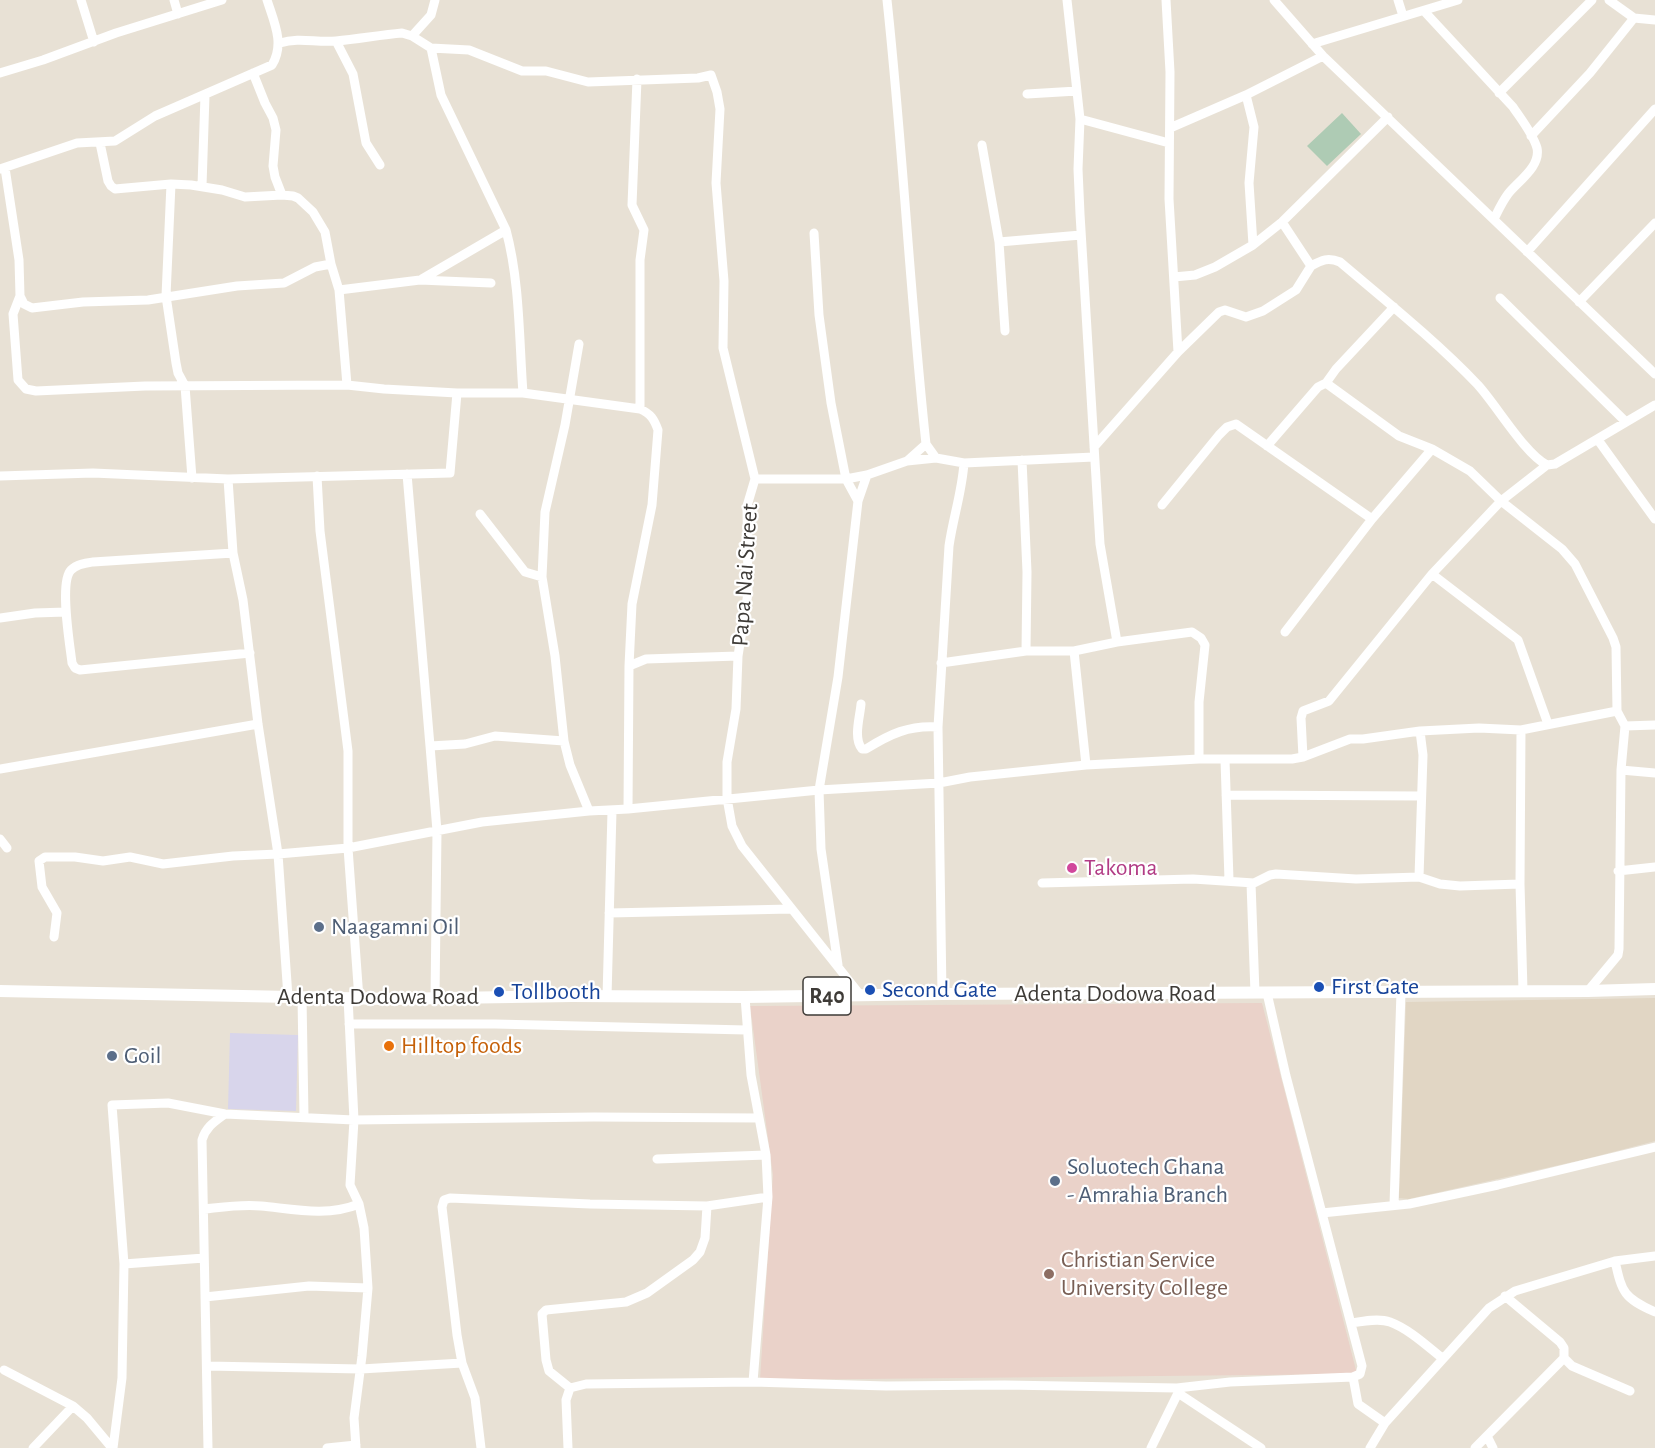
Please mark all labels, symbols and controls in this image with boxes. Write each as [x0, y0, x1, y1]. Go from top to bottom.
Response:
street label: Papa Nai Street [726, 502, 764, 648]
place label: Takoma [1084, 854, 1158, 882]
marker: Takoma [1065, 861, 1079, 875]
place label: Naagamni Oil [331, 913, 459, 941]
marker: Naagamni Oil [312, 920, 326, 934]
place label: First Gate [1331, 973, 1419, 1001]
place label: Second Gate [882, 976, 997, 1004]
road number: R40 [803, 977, 851, 1015]
place label: Tollbooth [511, 978, 601, 1006]
street label: Adenta Dodowa Road [1014, 980, 1216, 1008]
marker: First Gate [1312, 980, 1326, 994]
street label: Adenta Dodowa Road [277, 983, 479, 1011]
marker: Second Gate [863, 983, 877, 997]
marker: Tollbooth [492, 985, 506, 999]
place label: Hilltop foods [401, 1032, 522, 1060]
marker: Hilltop foods [382, 1039, 396, 1053]
place label: Goil [124, 1042, 161, 1070]
marker: Goil [105, 1049, 119, 1063]
place label: Soluotech Ghana - Amrahia Branch [1067, 1153, 1228, 1209]
marker: Soluotech Ghana - Amrahia Branch [1048, 1174, 1062, 1188]
place label: Christian Service University College [1061, 1246, 1228, 1302]
marker: Christian Service University College [1042, 1267, 1056, 1281]

